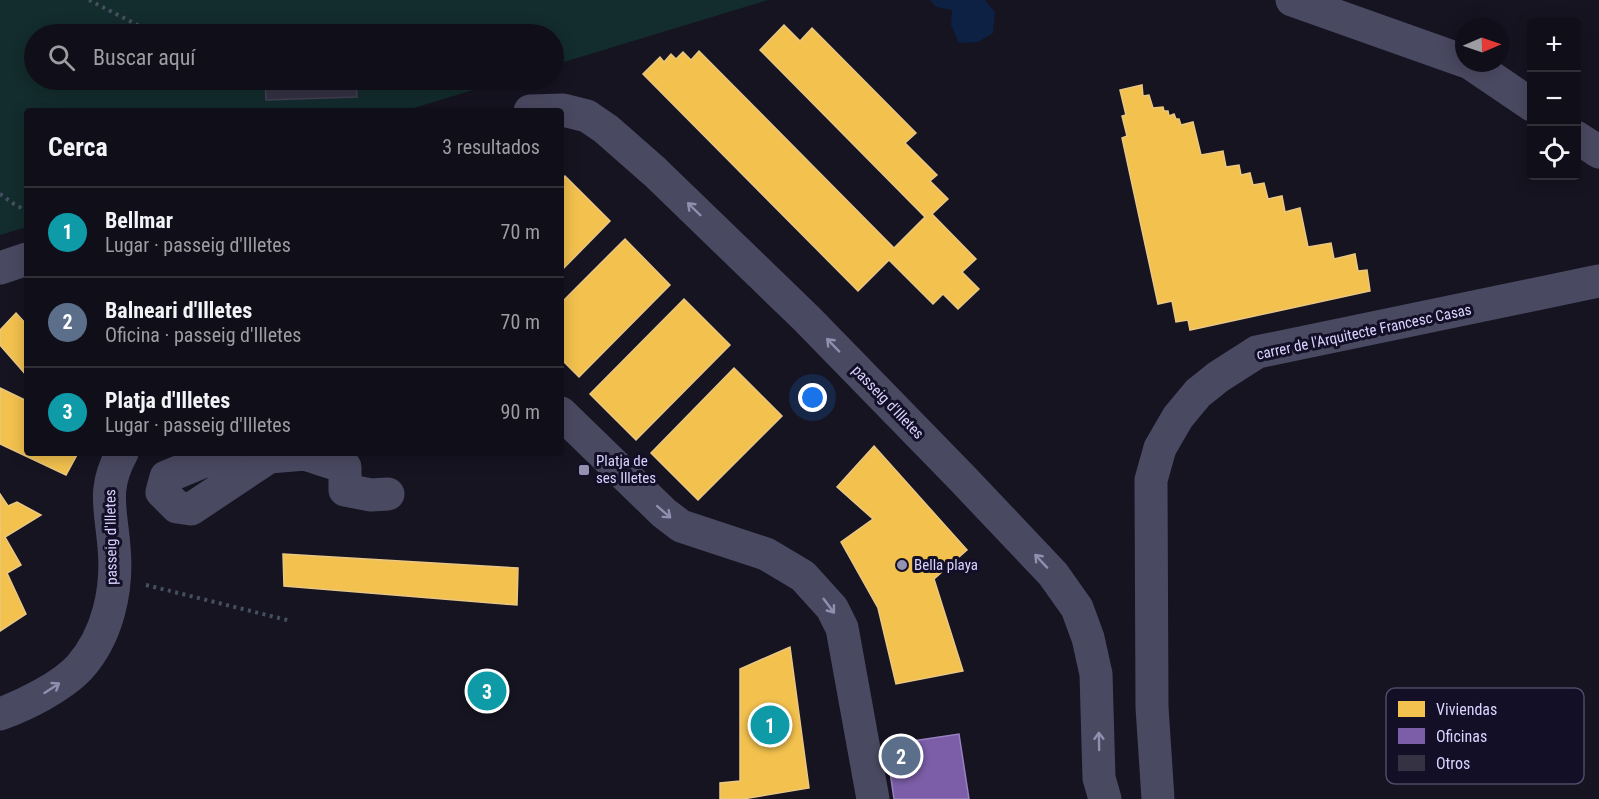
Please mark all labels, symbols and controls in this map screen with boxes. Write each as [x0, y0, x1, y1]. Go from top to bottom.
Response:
north arrow [1455, 18, 1509, 72]
map controls [1527, 18, 1581, 180]
button: + [1527, 18, 1581, 72]
search box [24, 24, 564, 90]
icon: search [45, 41, 78, 74]
text: Buscar aquí [93, 45, 196, 70]
button: − [1527, 72, 1581, 126]
button: locate [1527, 126, 1581, 180]
text: Cerca [48, 132, 108, 162]
text: 3 resultados [442, 135, 540, 159]
one-way arrow [686, 202, 701, 216]
text: Bellmar [105, 208, 173, 233]
text: 1 [62, 220, 73, 244]
text: 70 m [501, 220, 540, 244]
text: Lugar · passeig d'Illetes [105, 233, 291, 257]
text: Balneari d'Illetes [105, 298, 252, 323]
street label: carrer de l'Arquitecte Francesc Casas [1255, 300, 1473, 364]
text: 2 [62, 310, 73, 334]
text: 70 m [501, 310, 540, 334]
text: Oficina · passeig d'Illetes [105, 323, 301, 347]
one-way arrow [826, 338, 840, 353]
street label: passeig d'Illetes [848, 361, 928, 443]
your location [798, 383, 827, 412]
text: Platja d'Illetes [105, 388, 230, 413]
text: 3 [62, 400, 73, 424]
text: 90 m [501, 400, 540, 424]
text: Lugar · passeig d'Illetes [105, 413, 291, 437]
place label: Platja de ses Illetes [596, 452, 656, 487]
marker: Platja de ses Illetes [577, 463, 591, 477]
street label: passeig d'Illetes [101, 489, 121, 585]
one-way arrow [656, 505, 671, 519]
one-way arrow [1034, 554, 1049, 569]
place label: Bella playa [914, 556, 978, 574]
marker: Bella playa [895, 558, 909, 572]
one-way arrow [823, 598, 836, 614]
pin: 3 [468, 668, 506, 714]
one-way arrow [43, 682, 60, 694]
legend [1386, 688, 1584, 784]
text: Viviendas [1436, 700, 1497, 719]
pin: 1 [750, 702, 790, 748]
text: Oficinas [1436, 727, 1487, 746]
one-way arrow [1093, 732, 1104, 752]
pin: 2 [882, 734, 920, 778]
text: Otros [1436, 754, 1470, 773]

